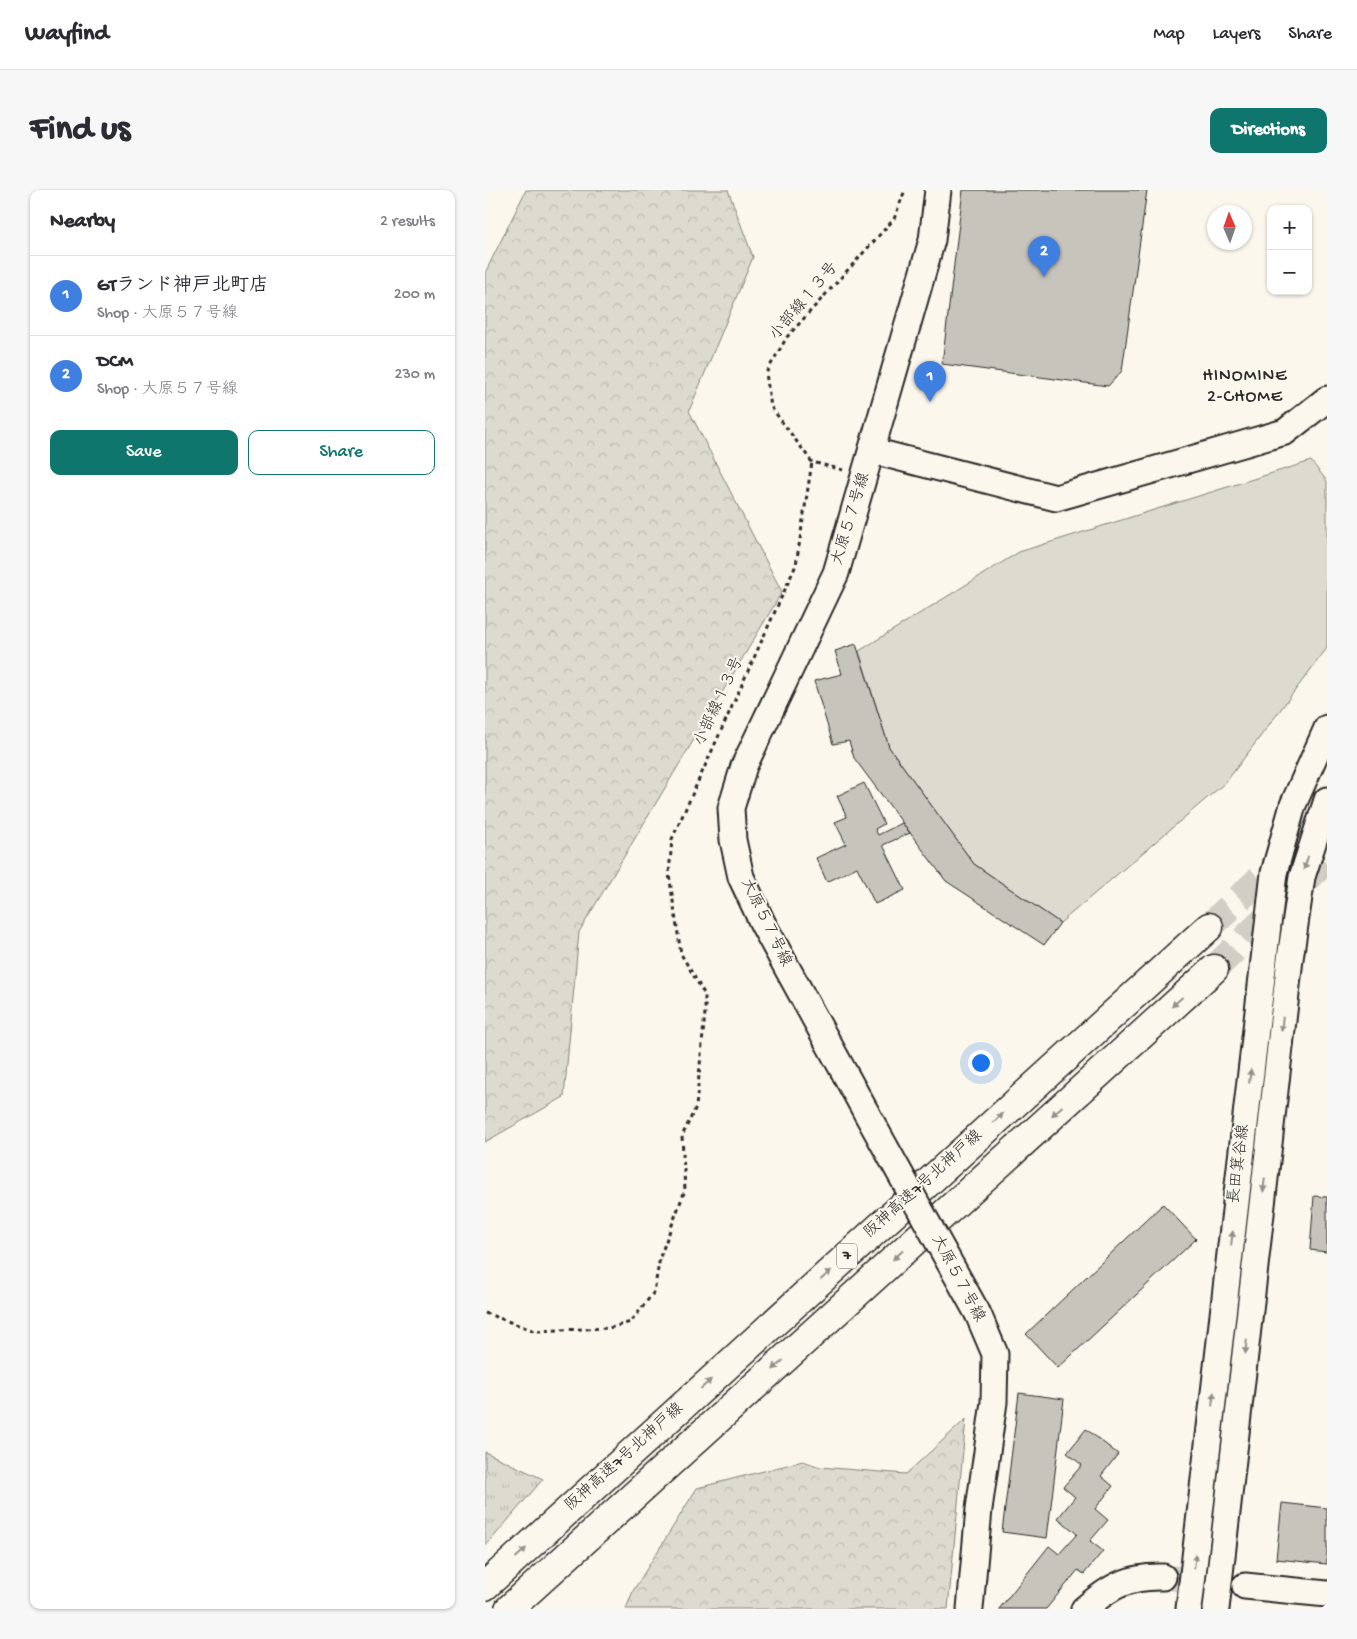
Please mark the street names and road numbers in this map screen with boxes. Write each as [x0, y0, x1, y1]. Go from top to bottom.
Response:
street label: 小部線１３号 [765, 258, 843, 345]
street label: 大原５７号線 [827, 470, 875, 568]
street label: 小部線１３号 [689, 654, 749, 750]
street label: 大原５７号線 [735, 875, 796, 970]
street label: 長田箕谷線 [1224, 1123, 1254, 1205]
street label: 阪神高速7号北神戸線 [860, 1125, 987, 1243]
street label: 大原５７号線 [926, 1231, 990, 1326]
road number: 7 [837, 1244, 857, 1268]
street label: 阪神高速7号北神戸線 [561, 1398, 688, 1516]

